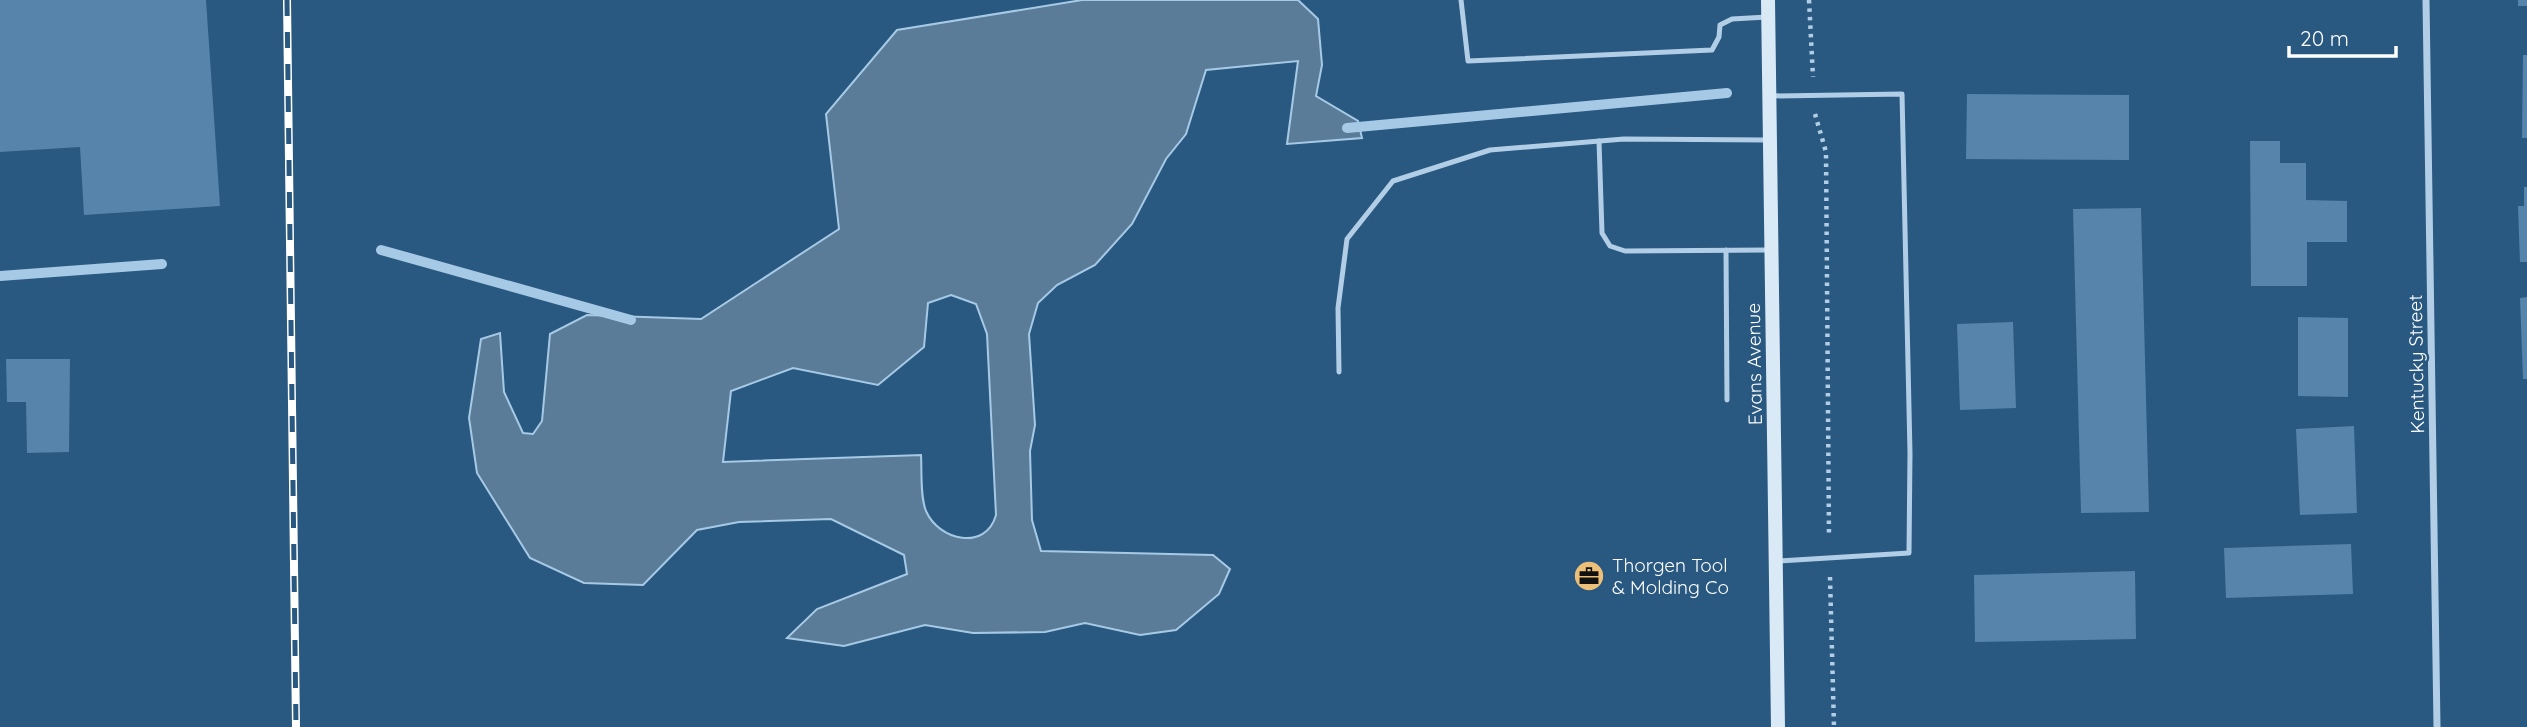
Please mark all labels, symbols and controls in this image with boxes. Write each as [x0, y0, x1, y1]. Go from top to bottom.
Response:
scale bar [2289, 14, 2396, 58]
text: 20 m [2300, 25, 2349, 51]
street label: Kentucky Street [2403, 294, 2429, 434]
street label: Evans Avenue [1741, 303, 1767, 425]
place label: Thorgen Tool & Molding Co [1612, 553, 1729, 599]
office icon: Thorgen Tool & Molding Co [1572, 559, 1606, 593]

